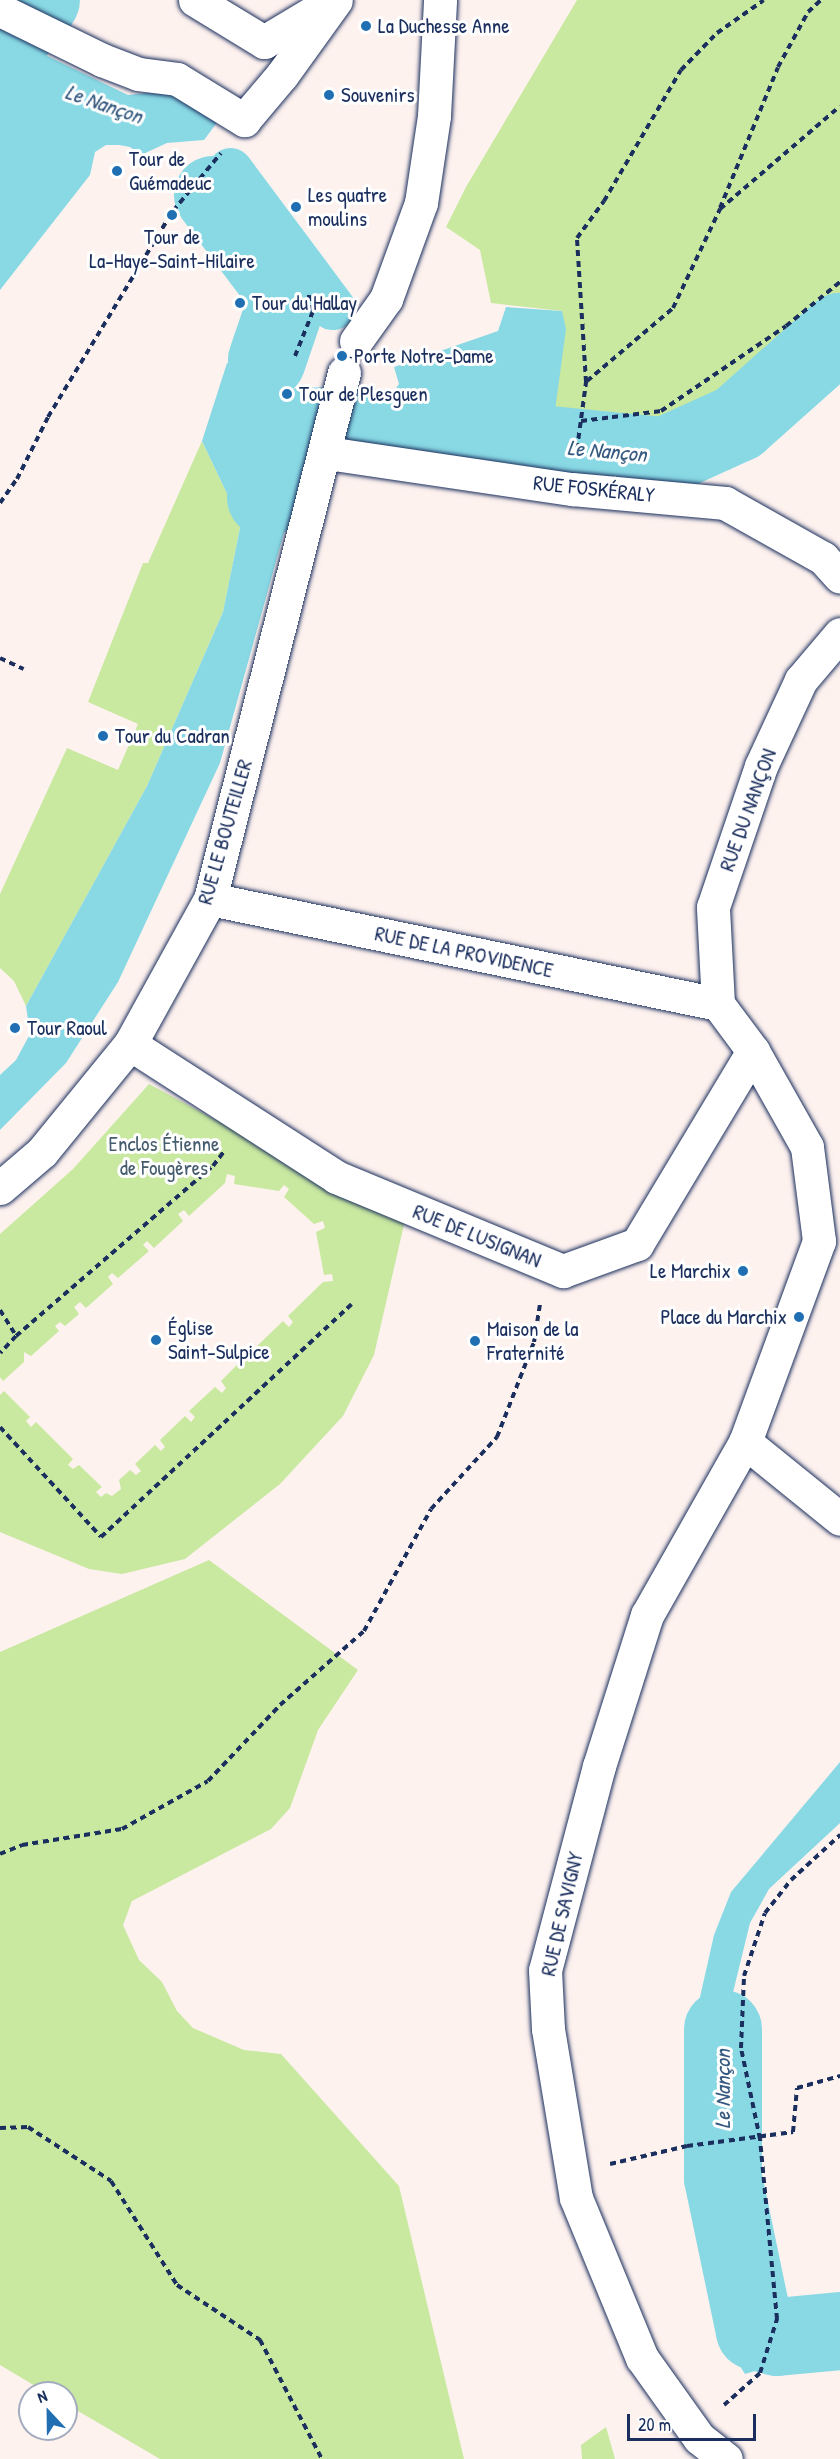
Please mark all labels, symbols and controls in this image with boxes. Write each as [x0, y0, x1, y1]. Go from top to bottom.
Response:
place label: La Duchesse Anne [378, 13, 510, 39]
marker: La Duchesse Anne [359, 19, 373, 33]
water label: Le Nançon [62, 79, 146, 129]
place label: Souvenirs [341, 82, 415, 108]
marker: Souvenirs [322, 88, 336, 102]
place label: Tour de Guémadeuc [129, 146, 211, 196]
marker: Tour de Guémadeuc [110, 164, 124, 178]
place label: Les quatre moulins [308, 182, 387, 232]
marker: Les quatre moulins [289, 200, 303, 214]
marker: Tour de La-Haye-Saint-Hilaire [165, 208, 179, 222]
place label: Tour de La-Haye-Saint-Hilaire [89, 224, 255, 274]
place label: Tour du Hallay [252, 290, 357, 316]
marker: Tour du Hallay [233, 296, 247, 310]
place label: Porte Notre-Dame [354, 343, 494, 369]
marker: Porte Notre-Dame [335, 349, 349, 363]
place label: Tour de Plesguen [299, 381, 428, 407]
marker: Tour de Plesguen [280, 387, 294, 401]
water label: Le Nançon [566, 434, 648, 468]
street label: RUE FOSKÉRALY [532, 470, 656, 508]
place label: Tour du Cadran [115, 723, 230, 749]
marker: Tour du Cadran [96, 729, 110, 743]
street label: RUE DU NANÇON [714, 745, 782, 875]
street label: RUE LE BOUTEILLER [192, 757, 258, 907]
street label: RUE DE LA PROVIDENCE [373, 921, 555, 983]
place label: Tour Raoul [27, 1015, 107, 1041]
marker: Tour Raoul [8, 1021, 22, 1035]
park label: Enclos Étienne de Fougères [109, 1131, 219, 1181]
street label: RUE DE LUSIGNAN [409, 1199, 545, 1273]
place label: Le Marchix [650, 1258, 731, 1284]
marker: Le Marchix [736, 1264, 750, 1278]
place label: Place du Marchix [660, 1304, 787, 1330]
marker: Place du Marchix [792, 1310, 806, 1324]
place label: Église Saint-Sulpice [168, 1315, 270, 1365]
place label: Maison de la Fraternité [487, 1316, 578, 1366]
marker: Église Saint-Sulpice [149, 1333, 163, 1347]
marker: Maison de la Fraternité [468, 1334, 482, 1348]
street label: RUE DE SAVIGNY [536, 1850, 588, 1978]
water label: Le Nançon [710, 2049, 736, 2129]
north arrow [18, 2381, 78, 2441]
text: N [34, 2384, 50, 2408]
scale bar [630, 2402, 759, 2440]
text: 20 m [638, 2412, 671, 2437]

